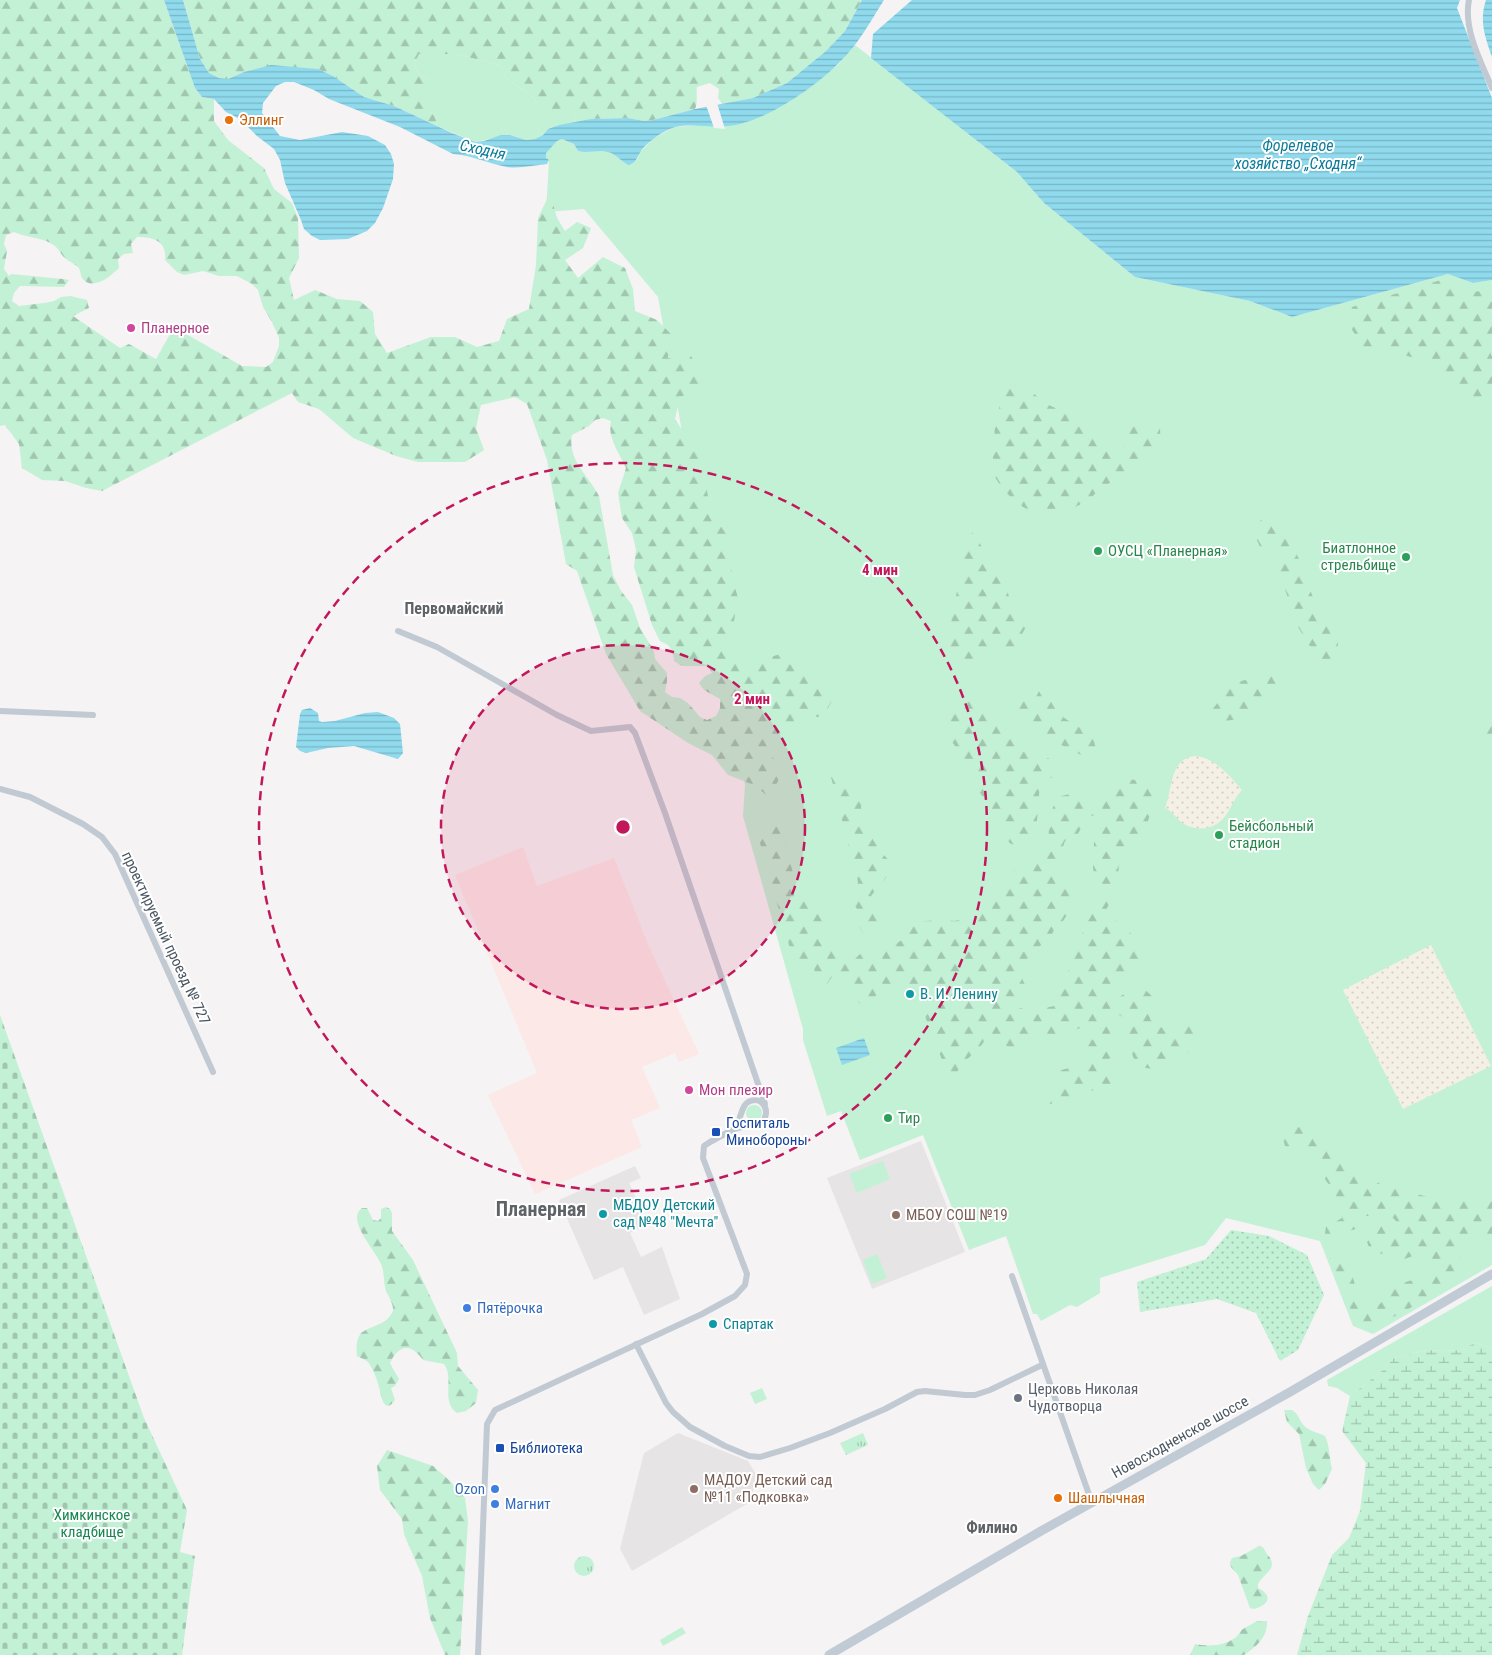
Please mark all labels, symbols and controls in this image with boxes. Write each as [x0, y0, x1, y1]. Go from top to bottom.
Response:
place label: Эллинг [239, 111, 284, 129]
marker: Эллинг [223, 114, 235, 126]
water label: Сходня [458, 135, 508, 164]
water label: Форелевое хозяйство „Сходня“ [1234, 136, 1363, 173]
place label: Планерное [141, 319, 209, 337]
marker: Планерное [125, 322, 137, 334]
place label: Биатлонное стрельбище [1321, 539, 1396, 574]
place label: ОУСЦ «Планерная» [1108, 542, 1227, 560]
marker: ОУСЦ «Планерная» [1092, 545, 1104, 557]
marker: Биатлонное стрельбище [1400, 551, 1412, 563]
text: 4 мин [862, 561, 898, 579]
district label: Первомайский [405, 599, 503, 618]
text: 2 мин [734, 690, 770, 708]
place label: Бейсбольный стадион [1229, 817, 1314, 852]
centre of rings [614, 818, 632, 836]
marker: Бейсбольный стадион [1213, 829, 1225, 841]
street label: проектируемый проезд № 727 [118, 849, 214, 1027]
place label: В. И. Ленину [920, 985, 998, 1003]
marker: В. И. Ленину [904, 988, 916, 1000]
place label: Мон плезир [699, 1081, 773, 1099]
marker: Мон плезир [683, 1084, 695, 1096]
place label: Тир [898, 1109, 920, 1127]
marker: Тир [882, 1112, 894, 1124]
place label: Госпиталь Минобороны [726, 1114, 808, 1149]
marker: Госпиталь Минобороны [710, 1126, 722, 1138]
place label: МБДОУ Детский сад №48 "Мечта" [613, 1196, 718, 1231]
district label: Планерная [496, 1197, 586, 1221]
place label: МБОУ СОШ №19 [906, 1206, 1008, 1224]
marker: МБДОУ Детский сад №48 "Мечта" [597, 1208, 609, 1220]
marker: МБОУ СОШ №19 [890, 1209, 902, 1221]
place label: Пятёрочка [477, 1299, 543, 1317]
marker: Пятёрочка [461, 1302, 473, 1314]
place label: Спартак [723, 1315, 774, 1333]
marker: Спартак [707, 1318, 719, 1330]
place label: Церковь Николая Чудотворца [1028, 1380, 1138, 1415]
marker: Церковь Николая Чудотворца [1012, 1392, 1024, 1404]
street label: Новосходненское шоссе [1108, 1392, 1252, 1482]
place label: Библиотека [510, 1439, 583, 1457]
marker: Библиотека [494, 1442, 506, 1454]
place label: МАДОУ Детский сад №11 «Подковка» [704, 1471, 832, 1506]
place label: Ozon [455, 1480, 485, 1498]
marker: Ozon [489, 1483, 501, 1495]
marker: МАДОУ Детский сад №11 «Подковка» [688, 1483, 700, 1495]
place label: Шашлычная [1068, 1489, 1145, 1507]
marker: Шашлычная [1052, 1492, 1064, 1504]
place label: Магнит [505, 1495, 551, 1513]
marker: Магнит [489, 1498, 501, 1510]
park label: Химкинское кладбище [54, 1506, 130, 1541]
district label: Филино [966, 1518, 1018, 1537]

